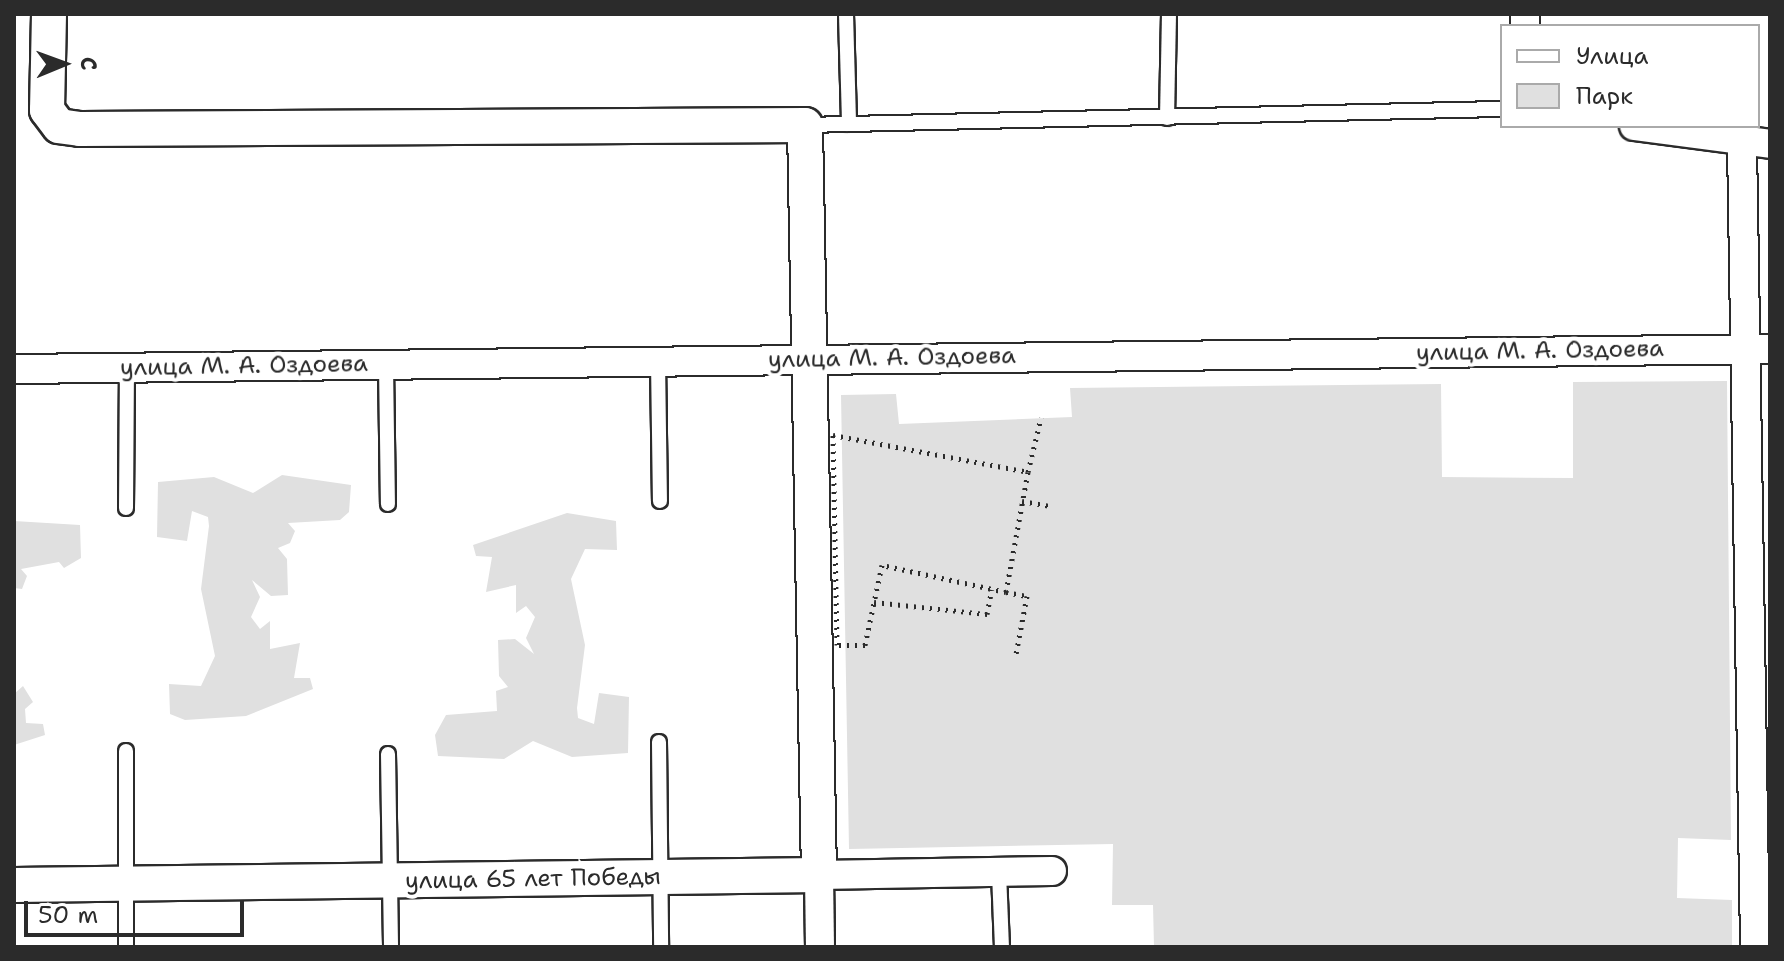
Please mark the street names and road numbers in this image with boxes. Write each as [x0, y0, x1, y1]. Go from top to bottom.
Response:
street label: улица М. А. Оздоева [1416, 334, 1664, 368]
street label: улица М. А. Оздоева [768, 341, 1016, 375]
street label: улица М. А. Оздоева [120, 349, 368, 383]
street label: улица 65 лет Победы [405, 862, 661, 896]

